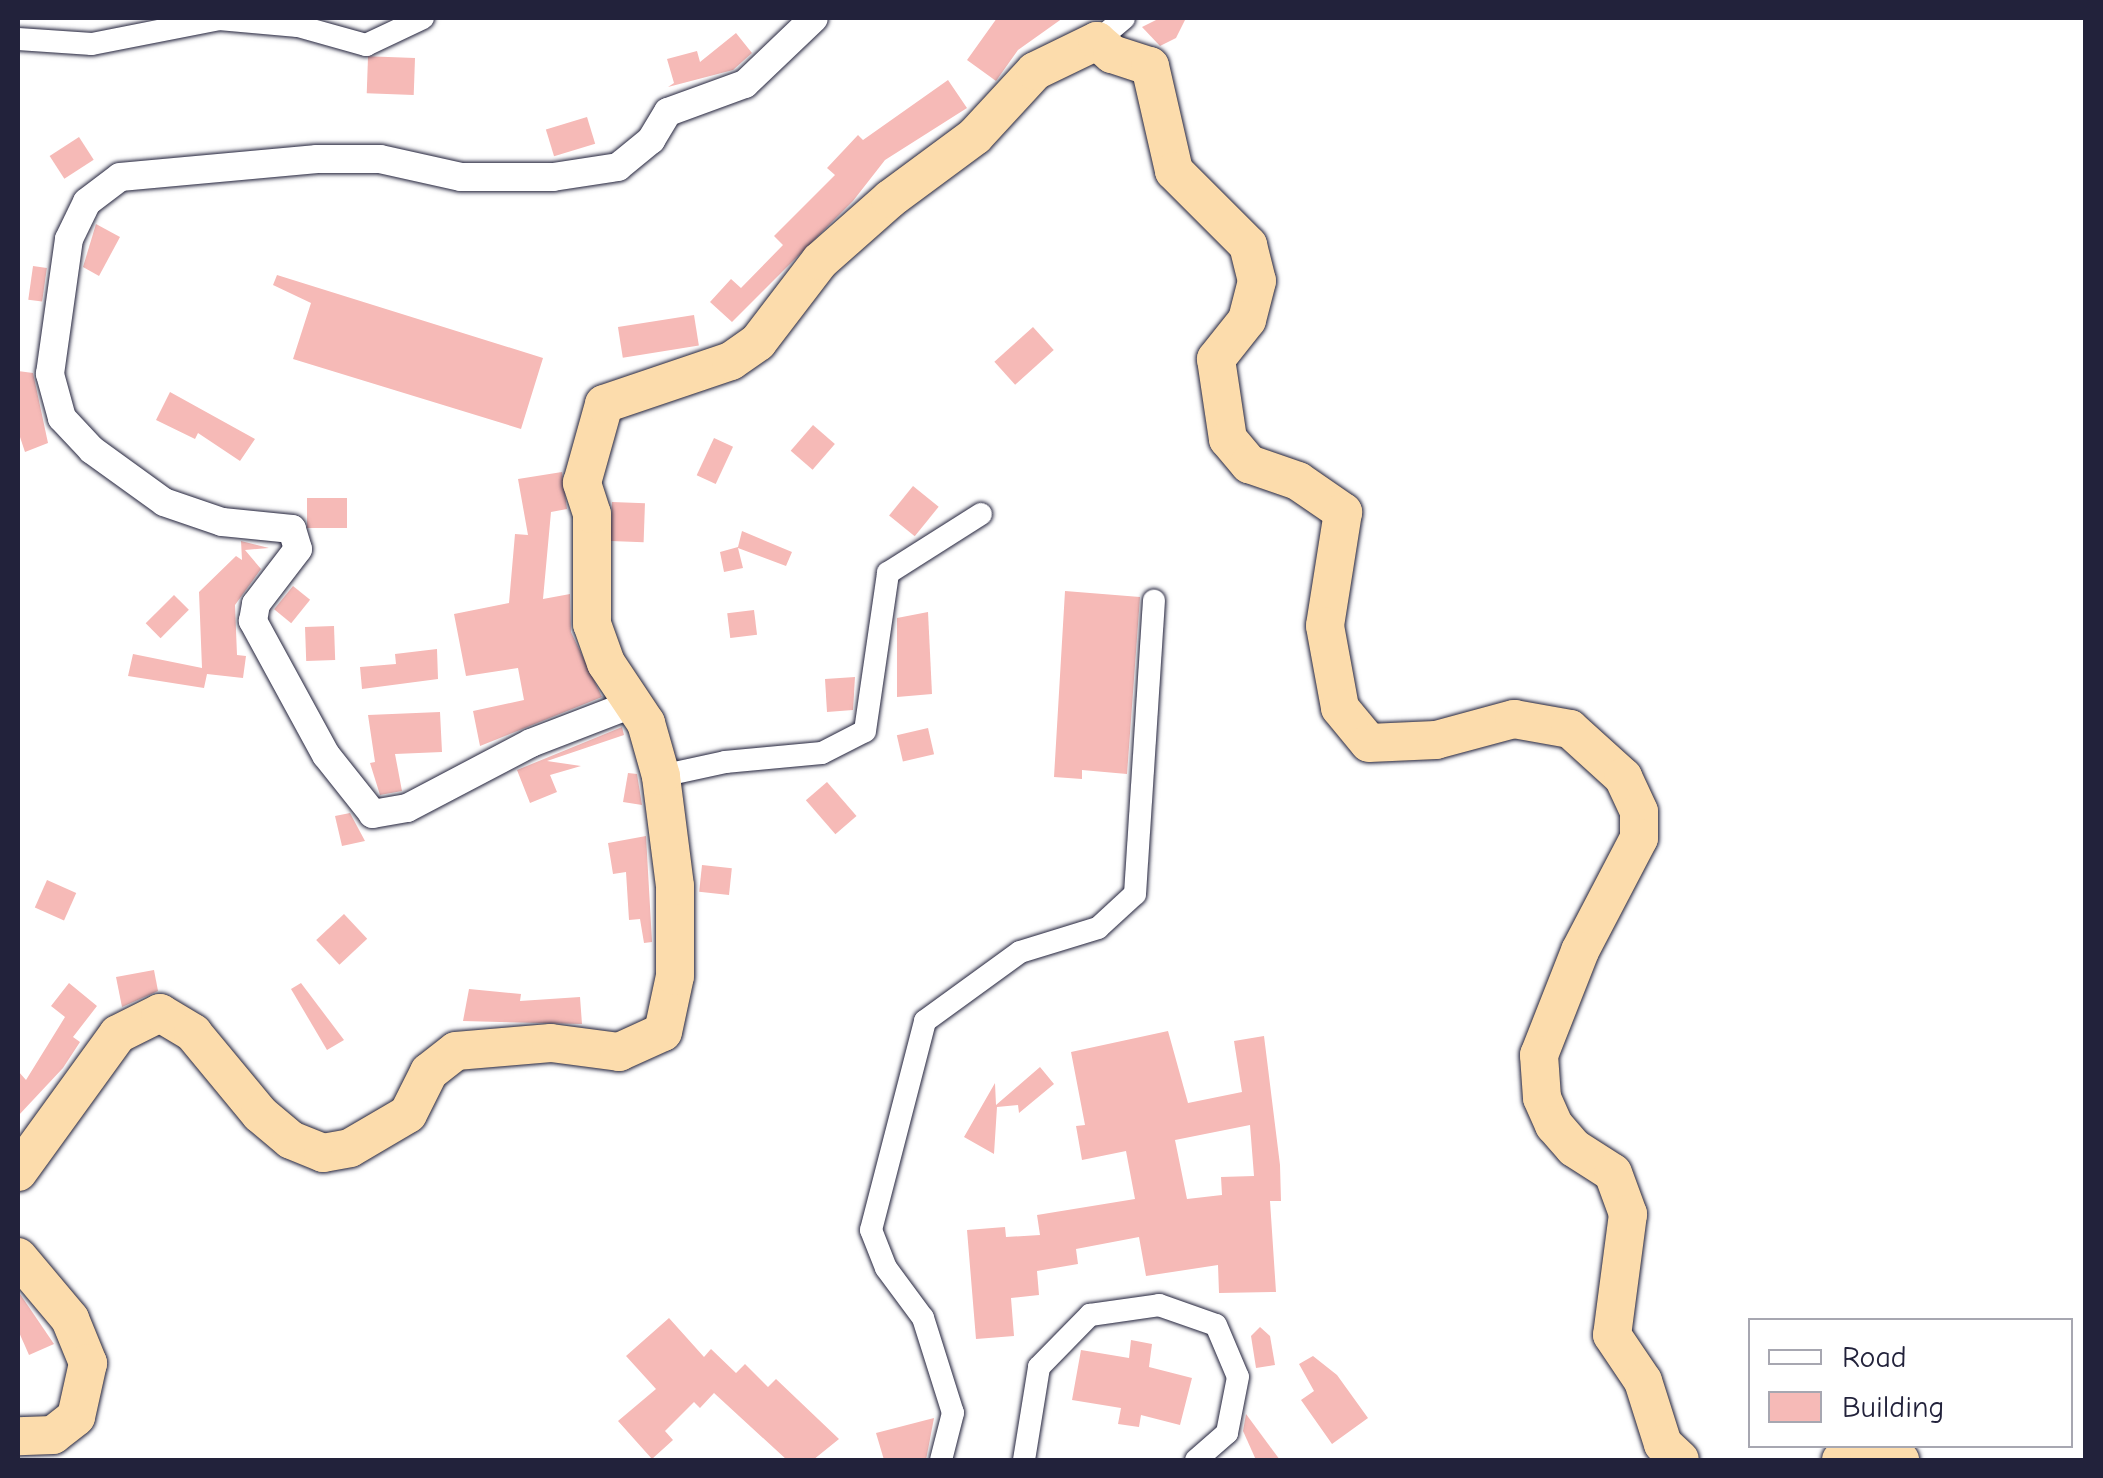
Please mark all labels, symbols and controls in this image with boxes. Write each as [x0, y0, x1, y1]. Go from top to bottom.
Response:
legend [1748, 1318, 2073, 1448]
text: Road [1842, 1340, 1907, 1375]
text: Building [1842, 1390, 1945, 1425]

